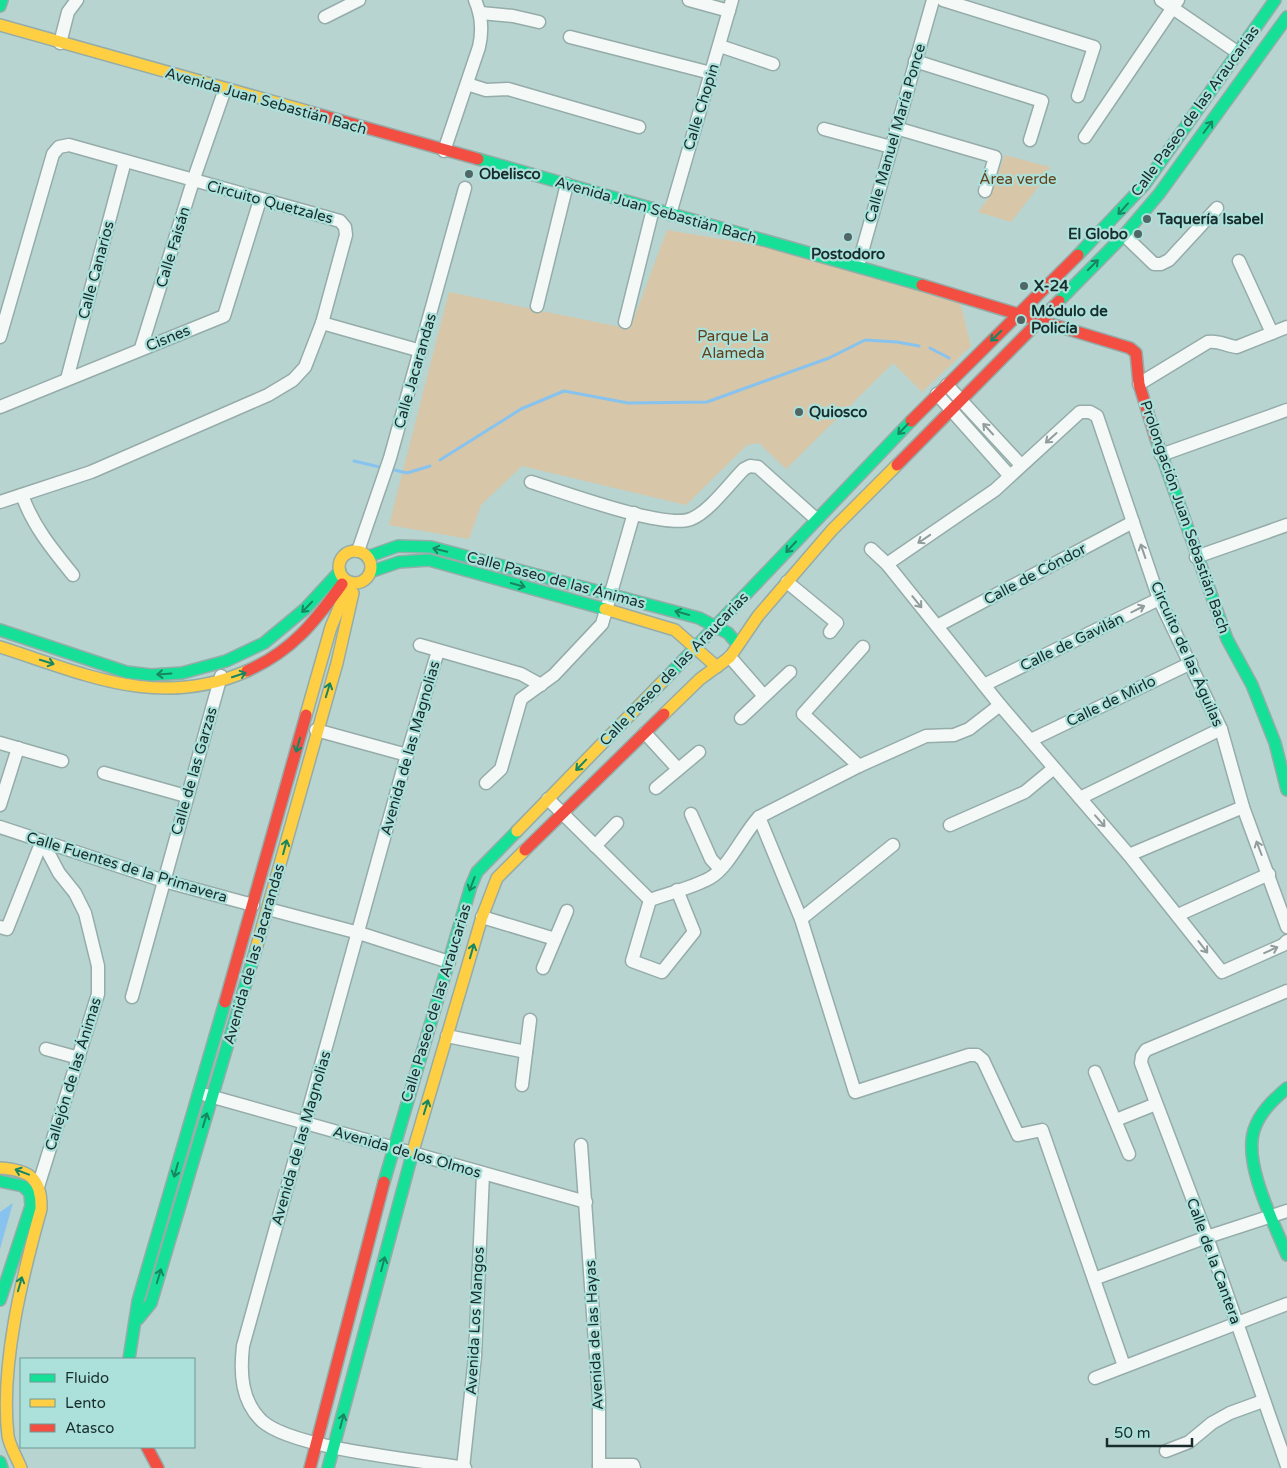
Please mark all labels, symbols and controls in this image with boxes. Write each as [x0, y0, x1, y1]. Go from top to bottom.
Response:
street label: Calle Paseo de las Araucarias [1127, 22, 1263, 200]
street label: Calle Manuel María Ponce [861, 41, 929, 225]
street label: Calle Chopin [679, 61, 723, 153]
street label: Avenida Juan Sebastián Bach [163, 64, 369, 138]
one-way arrow [1203, 120, 1213, 134]
place label: Obelisco [479, 165, 541, 183]
marker: Obelisco [463, 168, 475, 180]
park label: Área verde [979, 170, 1057, 188]
street label: Avenida Juan Sebastián Bach [553, 173, 759, 247]
street label: Circuito Quetzales [205, 176, 335, 228]
one-way arrow [1118, 202, 1129, 215]
street label: Calle Faisán [152, 204, 194, 290]
place label: Taquería Isabel [1156, 210, 1264, 229]
marker: Taquería Isabel [1141, 213, 1153, 225]
street label: Calle Canarios [74, 219, 118, 321]
place label: El Globo [1068, 225, 1128, 243]
marker: El Globo [1132, 228, 1144, 240]
marker: Postodoro [842, 231, 854, 243]
place label: Postodoro [811, 245, 885, 263]
one-way arrow [1087, 259, 1099, 271]
place label: X-24 [1034, 277, 1069, 295]
marker: X-24 [1018, 280, 1030, 292]
place label: Módulo de Policía [1031, 302, 1108, 337]
street label: Calle Jacarandas [390, 311, 440, 431]
marker: Módulo de Policía [1015, 314, 1027, 326]
street label: Cisnes [143, 321, 193, 355]
park label: Parque La Alameda [697, 327, 769, 362]
one-way arrow [989, 330, 1002, 342]
street label: Prolongación Juan Sebastián Bach [1137, 398, 1233, 636]
place label: Quiosco [809, 403, 867, 421]
marker: Quiosco [793, 406, 805, 418]
one-way arrow [897, 423, 909, 436]
one-way arrow [982, 423, 994, 435]
one-way arrow [1044, 432, 1057, 444]
one-way arrow [917, 534, 931, 544]
street label: Calle de Cóndor [981, 539, 1089, 609]
one-way arrow [785, 540, 797, 553]
one-way arrow [1138, 543, 1147, 559]
one-way arrow [433, 544, 449, 554]
street label: Calle Paseo de las Ánimas [465, 547, 647, 613]
street label: Circuito de las Águilas [1147, 579, 1227, 729]
one-way arrow [509, 581, 525, 590]
street label: Calle Paseo de las Araucarias [596, 588, 752, 750]
one-way arrow [912, 595, 923, 608]
one-way arrow [301, 601, 313, 613]
one-way arrow [1130, 604, 1145, 614]
one-way arrow [674, 608, 690, 618]
street label: Calle de Gavilán [1017, 609, 1127, 675]
one-way arrow [38, 658, 54, 667]
street label: Avenida de las Magnolias [376, 659, 444, 837]
one-way arrow [156, 670, 172, 679]
one-way arrow [230, 670, 246, 680]
street label: Calle de Mirlo [1063, 672, 1159, 730]
one-way arrow [324, 683, 333, 698]
street label: Calle de las Garzas [167, 705, 221, 837]
one-way arrow [293, 736, 303, 752]
one-way arrow [575, 758, 587, 771]
one-way arrow [1094, 815, 1105, 828]
street label: Calle Fuentes de la Primavera [24, 828, 230, 906]
one-way arrow [280, 839, 290, 855]
one-way arrow [1254, 841, 1263, 856]
street label: Avenida de las Jacarandas [220, 862, 288, 1046]
one-way arrow [467, 876, 476, 891]
street label: Calle Paseo de las Araucarias [397, 902, 475, 1104]
one-way arrow [1197, 940, 1208, 953]
one-way arrow [468, 944, 478, 960]
one-way arrow [1263, 945, 1278, 955]
street label: Callejón de las Ánimas [41, 995, 105, 1153]
street label: Avenida de las Magnolias [267, 1049, 335, 1227]
one-way arrow [421, 1100, 431, 1116]
one-way arrow [201, 1113, 211, 1129]
street label: Avenida de los Olmos [331, 1122, 483, 1182]
one-way arrow [171, 1162, 181, 1178]
one-way arrow [15, 1167, 30, 1176]
street label: Calle de la Cantera [1183, 1196, 1245, 1326]
street label: Avenida Los Mangos [462, 1246, 488, 1396]
one-way arrow [378, 1256, 388, 1272]
street label: Avenida de las Hayas [581, 1260, 607, 1410]
one-way arrow [154, 1268, 164, 1284]
one-way arrow [16, 1277, 25, 1293]
legend [20, 1358, 195, 1448]
text: Fluido [65, 1369, 109, 1387]
text: Lento [65, 1394, 106, 1412]
one-way arrow [337, 1414, 347, 1430]
scale bar [1107, 1416, 1192, 1448]
text: Atasco [65, 1419, 114, 1437]
text: 50 m [1114, 1424, 1151, 1442]

